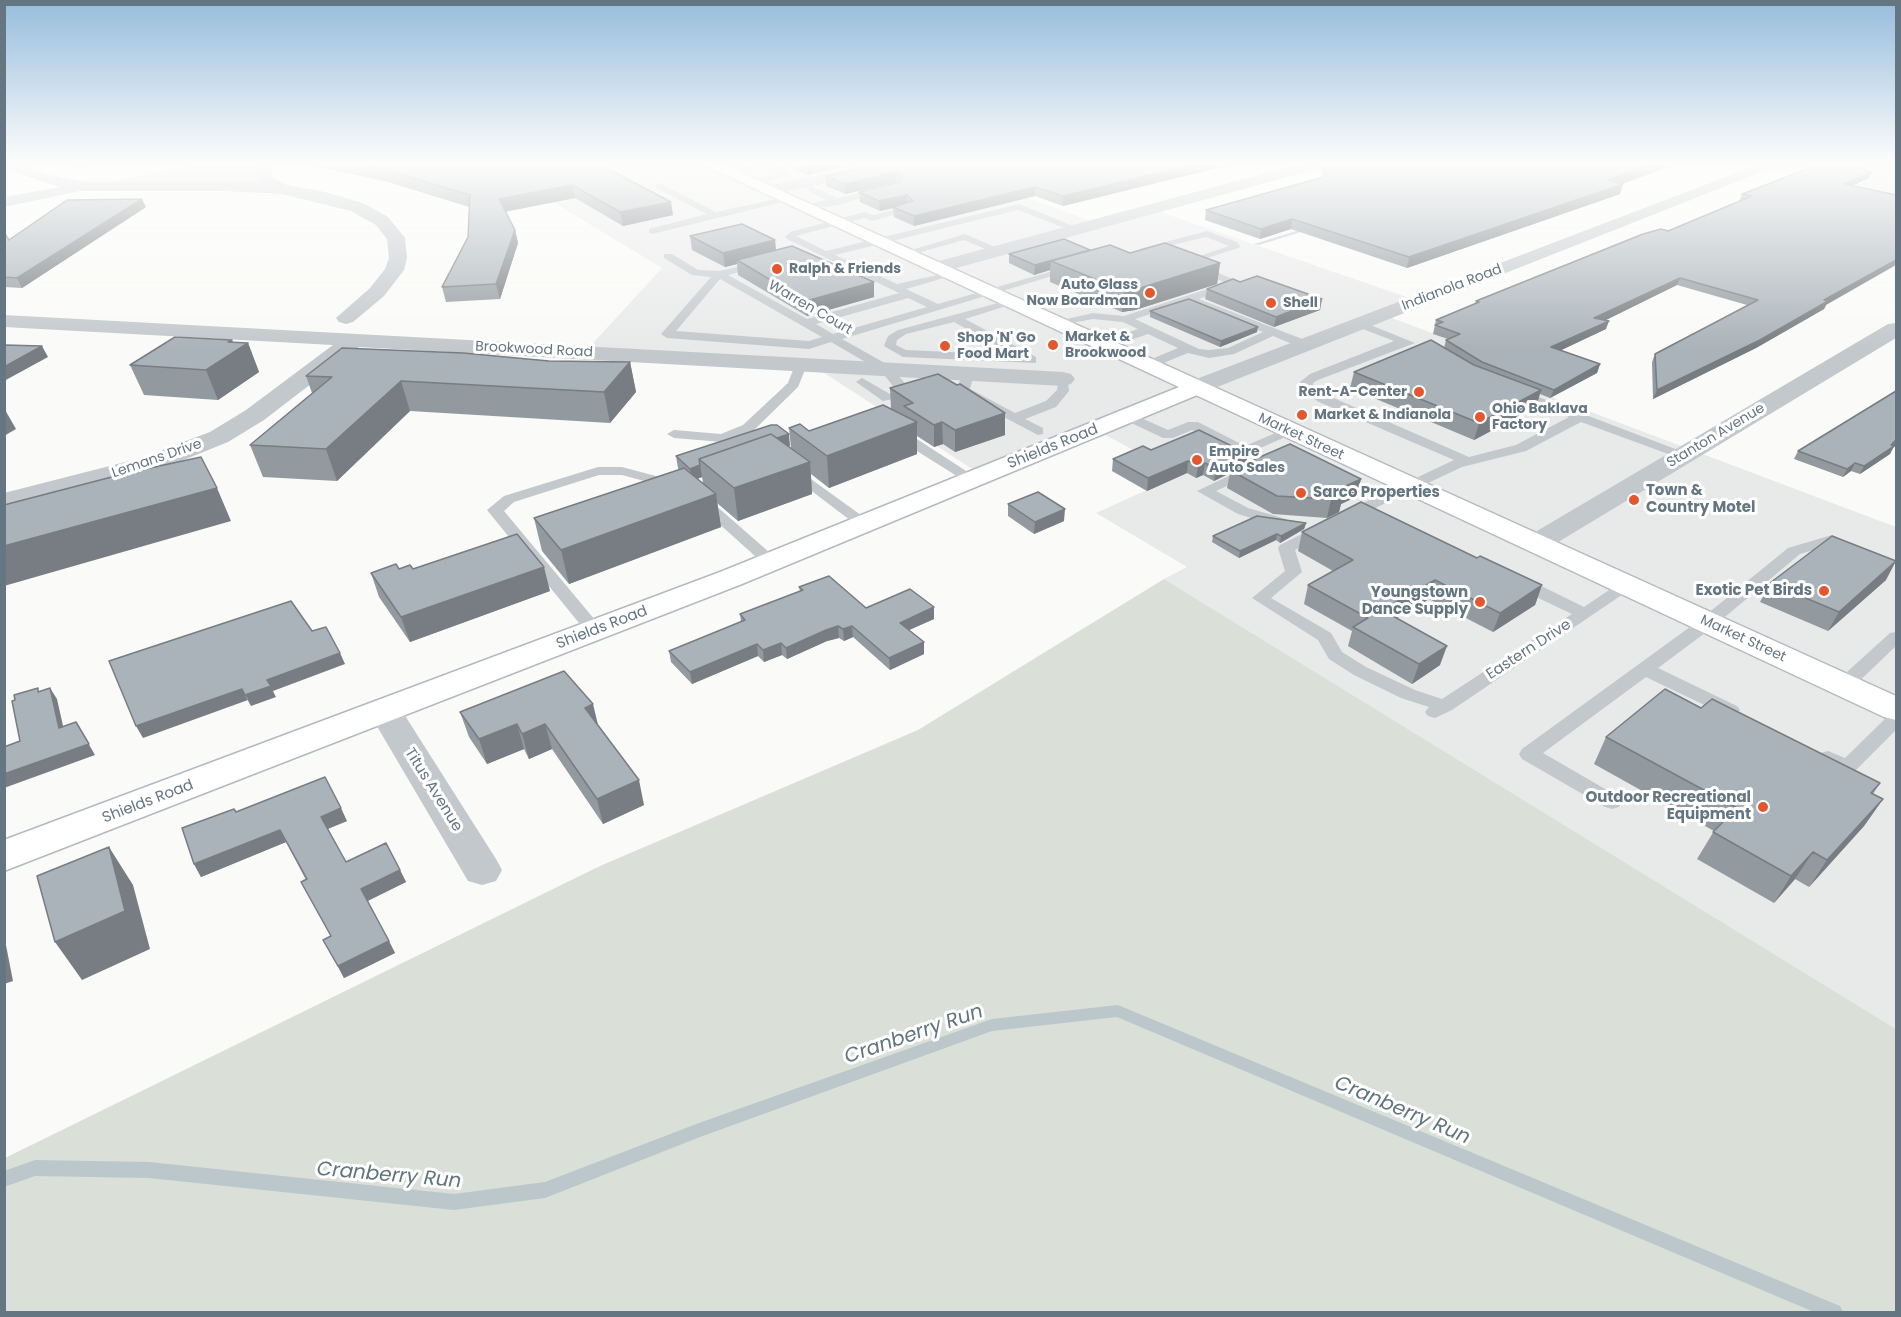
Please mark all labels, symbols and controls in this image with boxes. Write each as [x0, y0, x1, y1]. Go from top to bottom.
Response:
place label: Ralph & Friends [789, 261, 901, 277]
street label: Indianola Road [1400, 261, 1504, 315]
marker: Ralph & Friends [770, 262, 784, 276]
street label: Warren Court [765, 277, 855, 339]
place label: Auto Glass Now Boardman [1027, 277, 1138, 310]
marker: Auto Glass Now Boardman [1143, 286, 1157, 300]
place label: Shell [1283, 295, 1318, 311]
marker: Shell [1264, 296, 1278, 310]
place label: Market & Brookwood [1065, 329, 1146, 362]
place label: Shop 'N' Go Food Mart [957, 330, 1036, 362]
marker: Market & Brookwood [1046, 338, 1060, 352]
street label: Brookwood Road [475, 339, 593, 361]
marker: Shop 'N' Go Food Mart [938, 339, 952, 353]
place label: Rent-A-Center [1299, 384, 1407, 400]
marker: Rent-A-Center [1412, 385, 1426, 399]
street label: Stanton Avenue [1664, 400, 1768, 472]
place label: Ohio Baklava Factory [1492, 401, 1588, 434]
place label: Market & Indianola [1314, 407, 1451, 423]
marker: Market & Indianola [1295, 408, 1309, 422]
street label: Market Street [1256, 410, 1346, 464]
marker: Ohio Baklava Factory [1473, 410, 1487, 424]
street label: Shields Road [1005, 421, 1101, 473]
street label: Lemans Drive [110, 436, 204, 482]
place label: Empire Auto Sales [1209, 444, 1285, 476]
marker: Empire Auto Sales [1190, 453, 1204, 467]
place label: Town & Country Motel [1646, 482, 1755, 517]
place label: Sarco Properties [1313, 484, 1440, 502]
marker: Sarco Properties [1294, 486, 1308, 500]
marker: Town & Country Motel [1627, 493, 1641, 507]
place label: Exotic Pet Birds [1696, 582, 1812, 600]
place label: Youngstown Dance Supply [1362, 584, 1468, 619]
marker: Exotic Pet Birds [1817, 584, 1831, 598]
marker: Youngstown Dance Supply [1473, 595, 1487, 609]
street label: Shields Road [554, 602, 650, 654]
street label: Market Street [1698, 612, 1788, 666]
street label: Eastern Drive [1483, 616, 1575, 684]
street label: Titus Avenue [400, 745, 466, 835]
street label: Shields Road [100, 776, 196, 828]
place label: Outdoor Recreational Equipment [1585, 789, 1751, 824]
marker: Outdoor Recreational Equipment [1756, 800, 1770, 814]
water label: Cranberry Run [842, 1000, 986, 1070]
water label: Cranberry Run [1331, 1072, 1473, 1150]
water label: Cranberry Run [316, 1158, 462, 1194]

